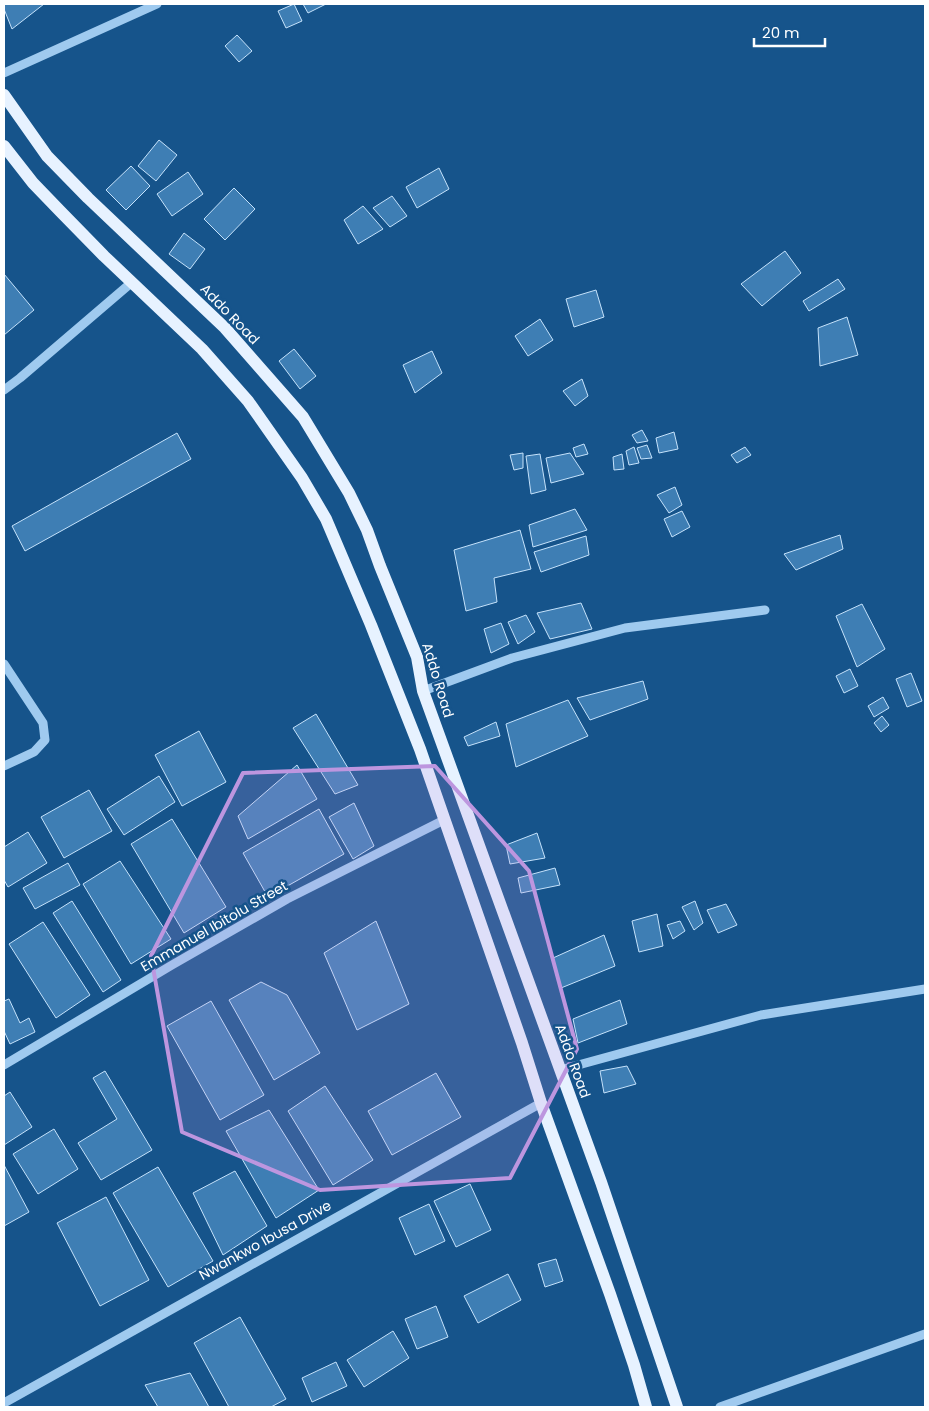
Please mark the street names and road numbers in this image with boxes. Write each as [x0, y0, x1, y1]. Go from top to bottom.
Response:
street label: Addo Road [196, 279, 264, 349]
street label: Addo Road [417, 640, 459, 720]
street label: Emmanuel Ibitolu Street [137, 876, 291, 976]
street label: Addo Road [550, 1021, 596, 1101]
street label: Nwankwo Ibusa Drive [195, 1195, 335, 1285]

